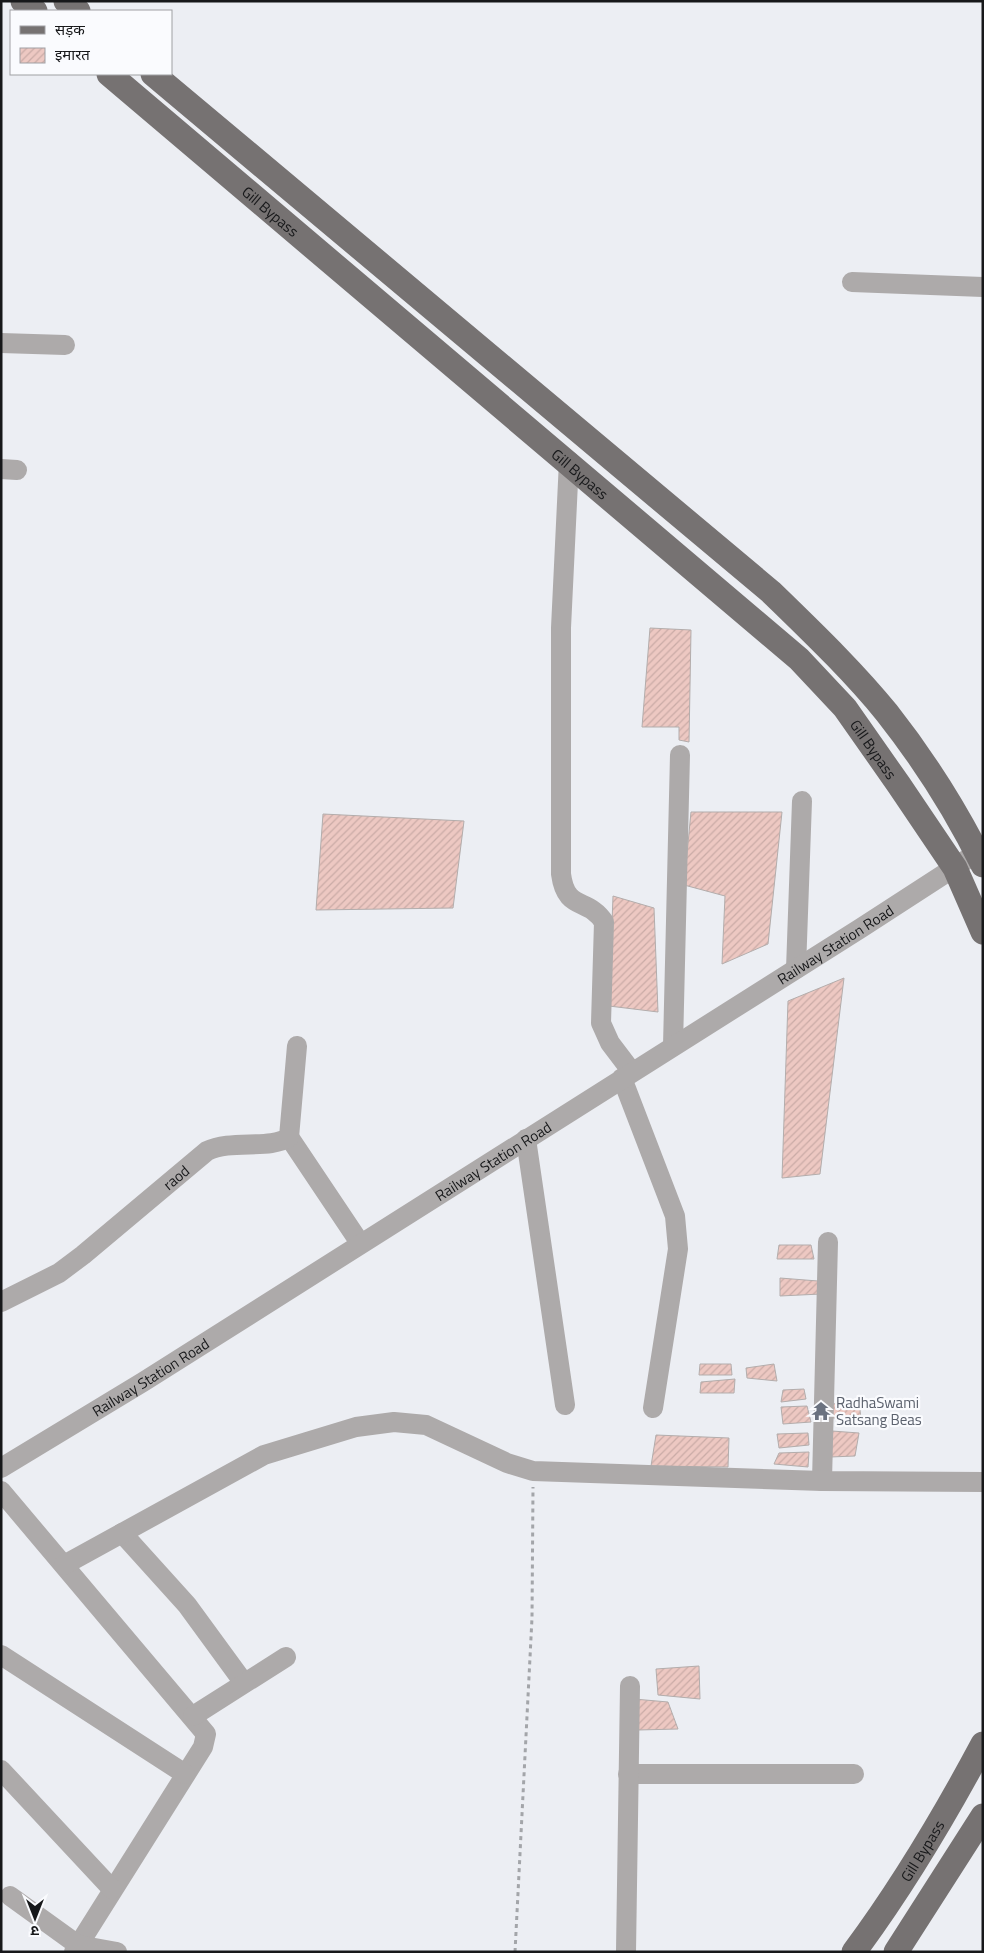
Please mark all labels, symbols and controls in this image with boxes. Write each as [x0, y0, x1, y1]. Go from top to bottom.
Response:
legend [10, 10, 172, 75]
text: सड़क [55, 18, 85, 41]
text: इमारत [55, 43, 90, 66]
street label: Gill Bypass [237, 180, 304, 242]
street label: Gill Bypass [547, 443, 614, 505]
street label: Gill Bypass [845, 714, 903, 784]
street label: Railway Station Road [772, 899, 898, 990]
street label: Railway Station Road [430, 1115, 556, 1206]
street label: raod [157, 1159, 194, 1195]
street label: Railway Station Road [87, 1332, 213, 1422]
place label: RadhaSwami Satsang Beas [836, 1391, 922, 1431]
temple icon: RadhaSwami Satsang Beas [810, 1400, 832, 1422]
street label: Gill Bypass [894, 1816, 950, 1886]
north arrow [10, 1893, 60, 1943]
text: उ [30, 1921, 39, 1942]

